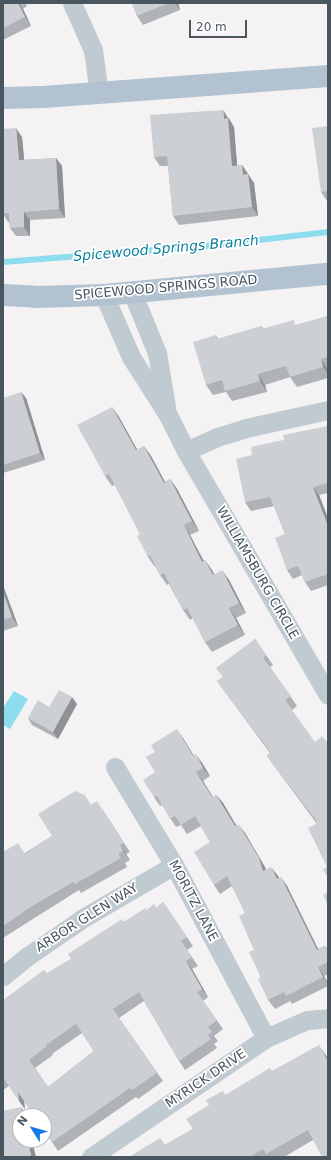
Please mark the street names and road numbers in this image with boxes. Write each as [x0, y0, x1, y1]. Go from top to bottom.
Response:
street label: SPICEWOOD SPRINGS ROAD [74, 272, 258, 304]
street label: WILLIAMSBURG CIRCLE [213, 504, 301, 642]
street label: MORITZ LANE [165, 858, 221, 944]
street label: ARBOR GLEN WAY [33, 880, 141, 956]
street label: MYRICK DRIVE [163, 1046, 249, 1112]

